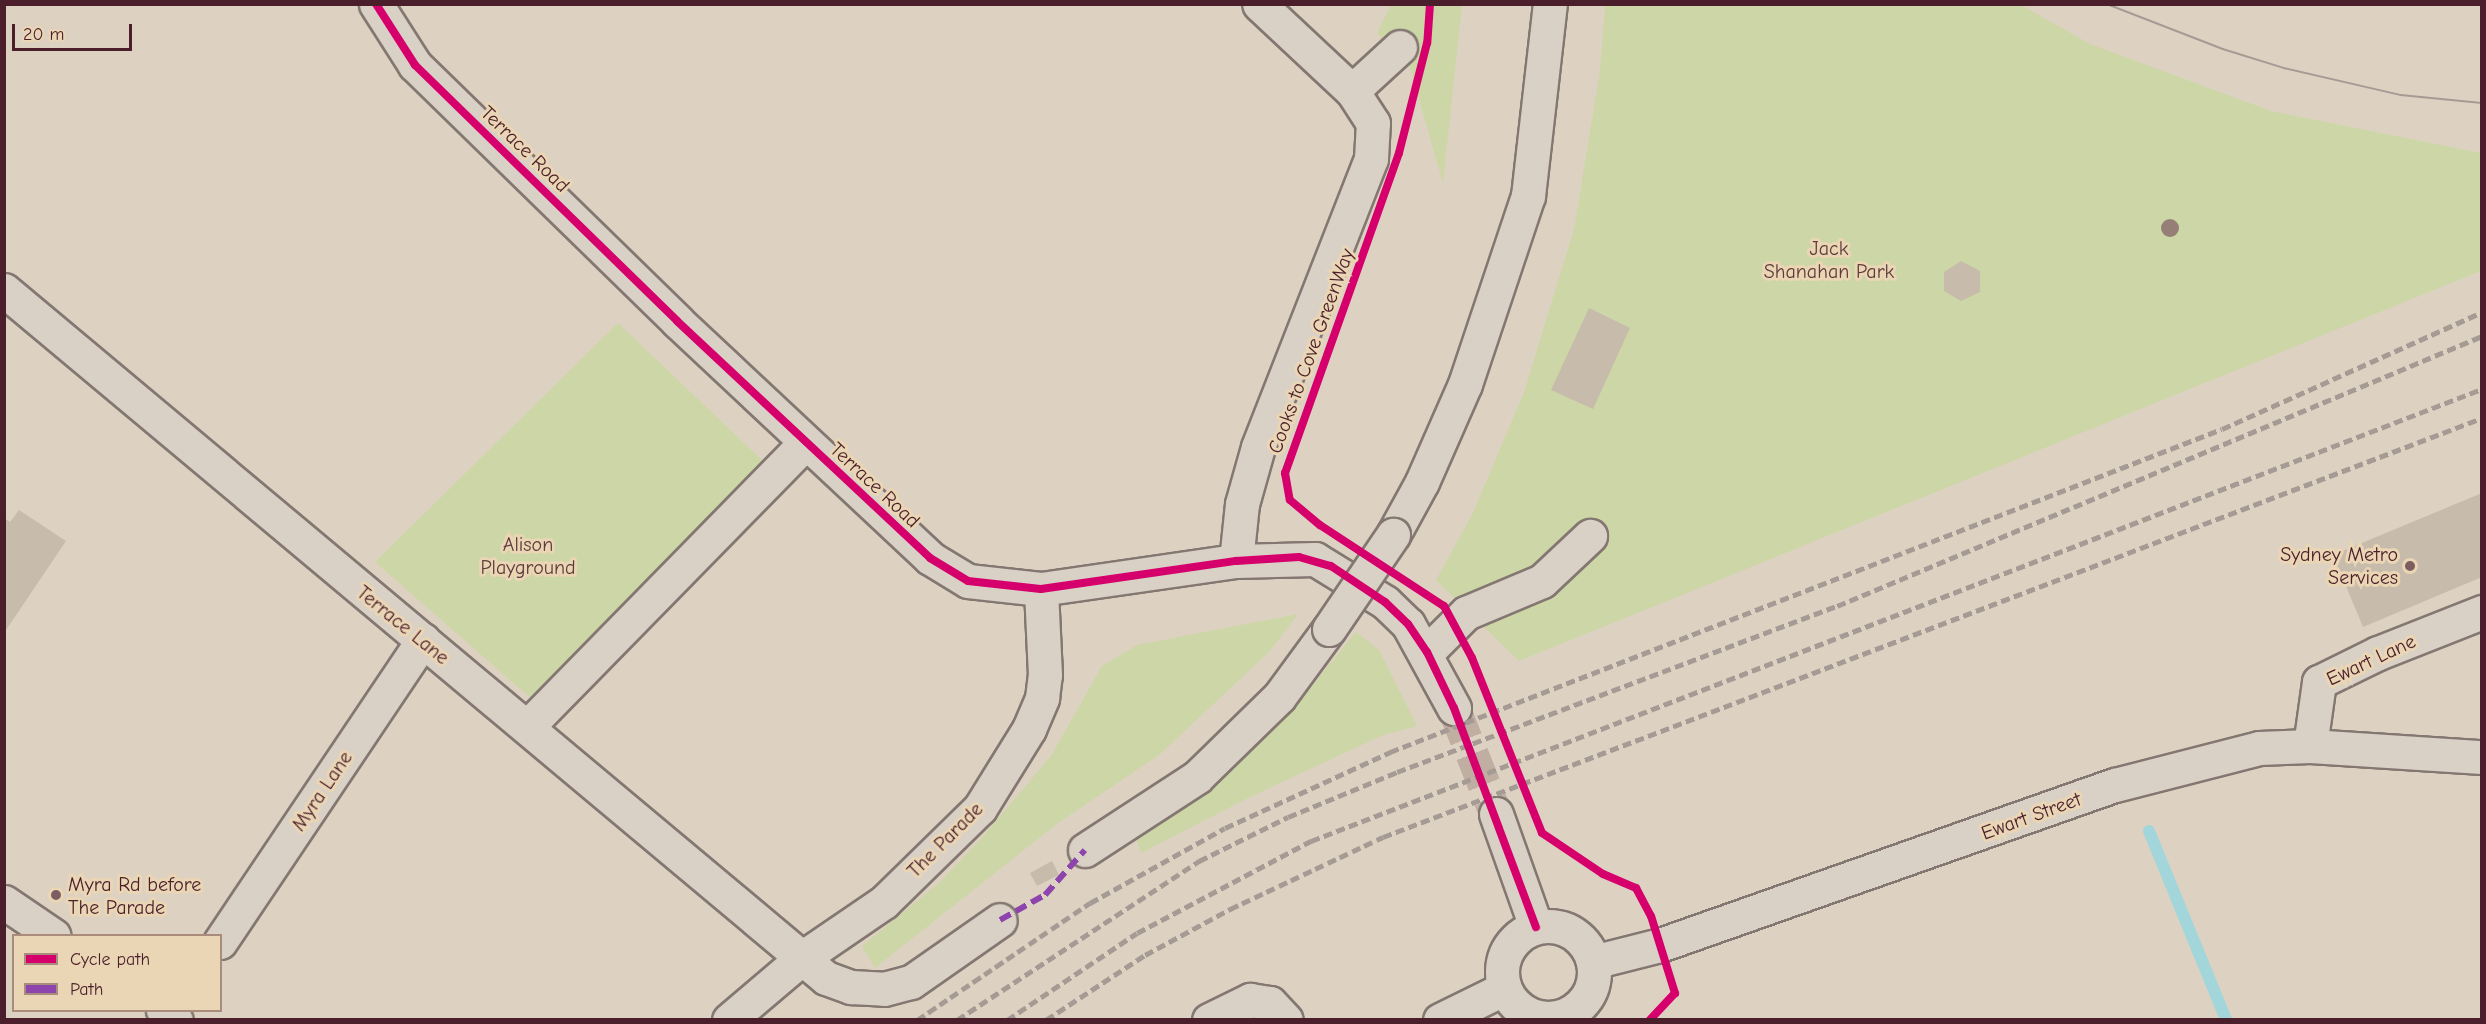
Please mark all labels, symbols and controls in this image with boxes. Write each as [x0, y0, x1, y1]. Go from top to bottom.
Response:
scale bar [15, 12, 135, 50]
text: 20 m [23, 24, 64, 45]
street label: Terrace Road [476, 101, 574, 197]
park label: Jack Shanahan Park [1764, 237, 1894, 284]
street label: Cooks to Cove GreenWay [1263, 245, 1359, 457]
street label: Terrace Road [825, 437, 925, 533]
park label: Alison Playground [480, 533, 576, 580]
place label: Sydney Metro Services [2280, 542, 2398, 589]
marker: Sydney Metro Services [2403, 559, 2417, 573]
street label: Terrace Lane [352, 580, 454, 670]
street label: Ewart Lane [2323, 629, 2419, 691]
street label: Myra Lane [287, 746, 357, 836]
street label: Ewart Street [1978, 787, 2084, 845]
street label: The Parade [902, 797, 988, 883]
place label: Myra Rd before The Parade [68, 872, 201, 919]
marker: Myra Rd before The Parade [49, 888, 63, 902]
legend [12, 934, 222, 1012]
text: Cycle path [70, 949, 150, 970]
text: Path [70, 979, 103, 1000]

